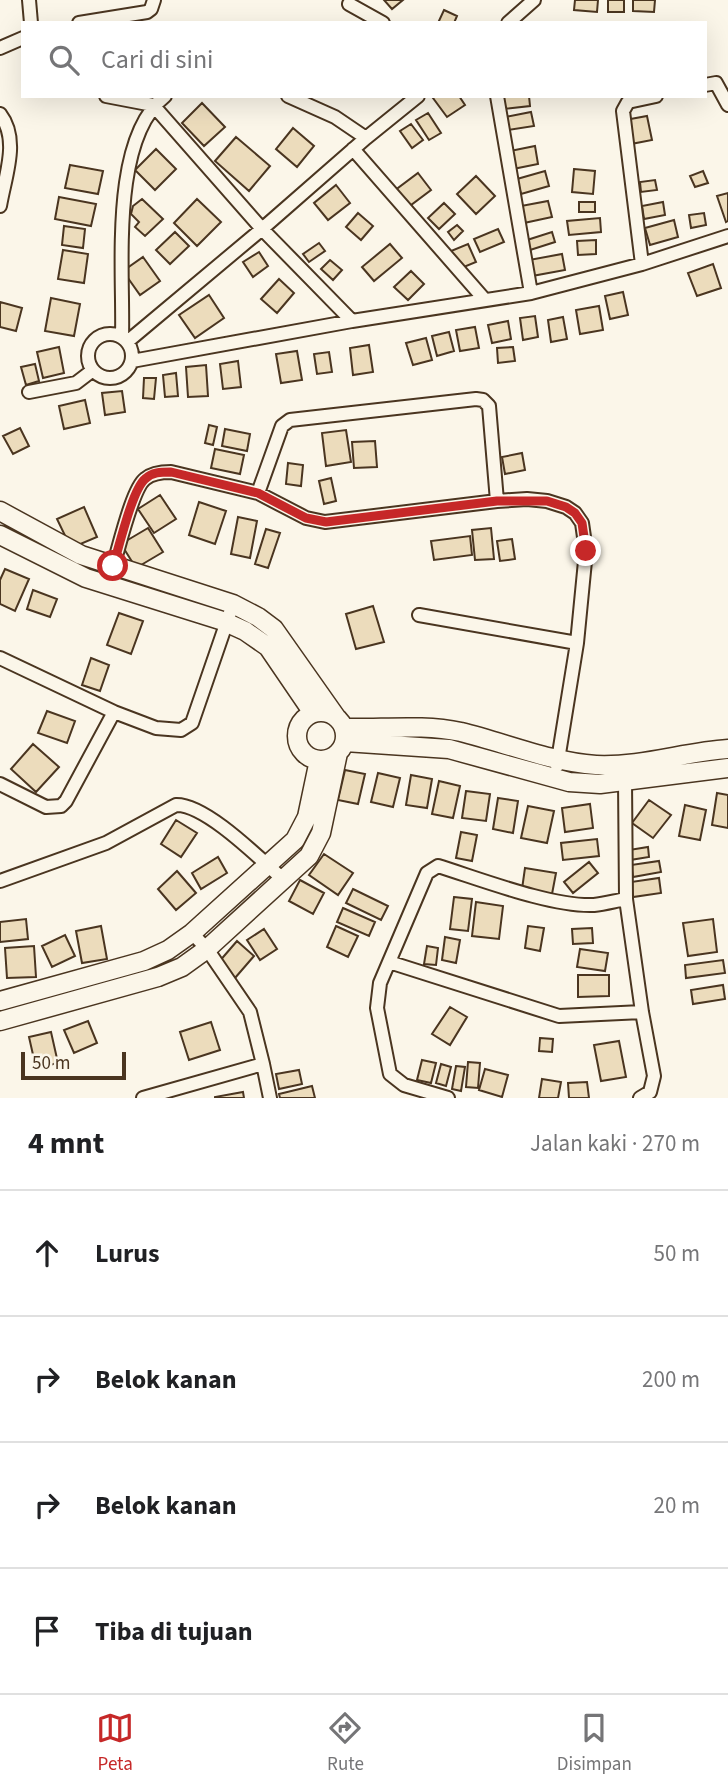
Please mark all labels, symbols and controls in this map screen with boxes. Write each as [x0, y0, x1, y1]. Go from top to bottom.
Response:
search box [21, 21, 707, 98]
icon: search [45, 41, 83, 79]
text: Cari di sini [101, 41, 214, 78]
route end [570, 535, 601, 566]
route start [97, 550, 128, 581]
scale bar [21, 1049, 126, 1081]
text: 50 m [32, 1050, 70, 1077]
text: 4 mnt [28, 1122, 104, 1165]
text: Jalan kaki · 270 m [530, 1127, 700, 1160]
icon: ahead [28, 1234, 66, 1272]
text: Lurus [95, 1235, 160, 1272]
text: 50 m [653, 1237, 700, 1270]
icon: right [28, 1360, 66, 1398]
text: Belok kanan [95, 1361, 237, 1398]
text: 200 m [642, 1363, 700, 1396]
icon: right [28, 1486, 66, 1524]
text: Belok kanan [95, 1487, 237, 1524]
text: 20 m [653, 1489, 700, 1522]
icon: arrive [28, 1612, 66, 1650]
text: Tiba di tujuan [95, 1613, 253, 1650]
tab: Peta [96, 1709, 134, 1778]
tab: Rute [326, 1709, 364, 1778]
tab: Disimpan [557, 1709, 632, 1778]

